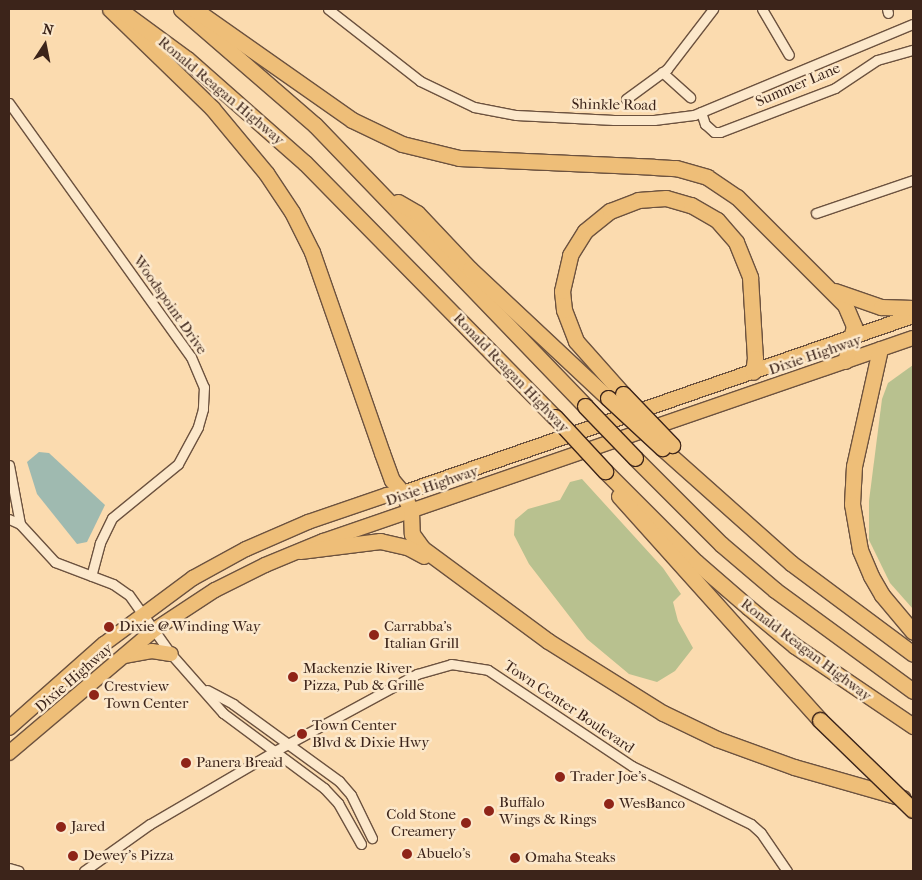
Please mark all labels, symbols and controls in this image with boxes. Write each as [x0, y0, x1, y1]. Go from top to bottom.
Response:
north arrow [20, 20, 70, 70]
text: N [41, 20, 55, 39]
street label: Ronald Reagan Highway [154, 33, 288, 149]
street label: Summer Lane [753, 59, 843, 111]
street label: Shinkle Road [571, 95, 657, 115]
street label: Woodspoint Drive [129, 252, 211, 358]
street label: Ronald Reagan Highway [449, 309, 573, 437]
street label: Dixie Highway [766, 331, 864, 379]
street label: Dixie Highway [383, 462, 481, 510]
street label: Ronald Reagan Highway [737, 595, 875, 705]
place label: Carrabba's Italian Grill [384, 617, 459, 652]
place label: Dixie @ Winding Way [119, 618, 261, 636]
marker: Dixie @ Winding Way [103, 621, 115, 633]
marker: Carrabba's Italian Grill [368, 629, 380, 641]
street label: Dixie Highway [32, 639, 116, 717]
street label: Town Center Boulevard [500, 657, 638, 757]
place label: Mackenzie River Pizza, Pub & Grille [303, 659, 424, 694]
marker: Mackenzie River Pizza, Pub & Grille [287, 671, 299, 683]
place label: Crestview Town Center [104, 677, 188, 712]
marker: Crestview Town Center [88, 689, 100, 701]
place label: Town Center Blvd & Dixie Hwy [312, 716, 429, 751]
marker: Town Center Blvd & Dixie Hwy [296, 728, 308, 740]
place label: Panera Bread [196, 754, 283, 772]
marker: Panera Bread [180, 757, 192, 769]
place label: Trader Joe's [570, 768, 647, 786]
marker: Trader Joe's [554, 771, 566, 783]
place label: Buffalo Wings & Rings [499, 793, 597, 828]
place label: WesBanco [619, 795, 685, 813]
marker: WesBanco [603, 798, 615, 810]
place label: Cold Stone Creamery [386, 805, 456, 840]
marker: Buffalo Wings & Rings [483, 805, 495, 817]
marker: Cold Stone Creamery [460, 817, 472, 829]
place label: Jared [71, 818, 105, 836]
marker: Jared [55, 821, 67, 833]
place label: Abuelo's [417, 845, 471, 863]
place label: Dewey’s Pizza [83, 847, 174, 865]
marker: Abuelo's [401, 848, 413, 860]
place label: Omaha Steaks [525, 849, 616, 867]
marker: Dewey’s Pizza [67, 850, 79, 862]
marker: Omaha Steaks [509, 852, 521, 864]

